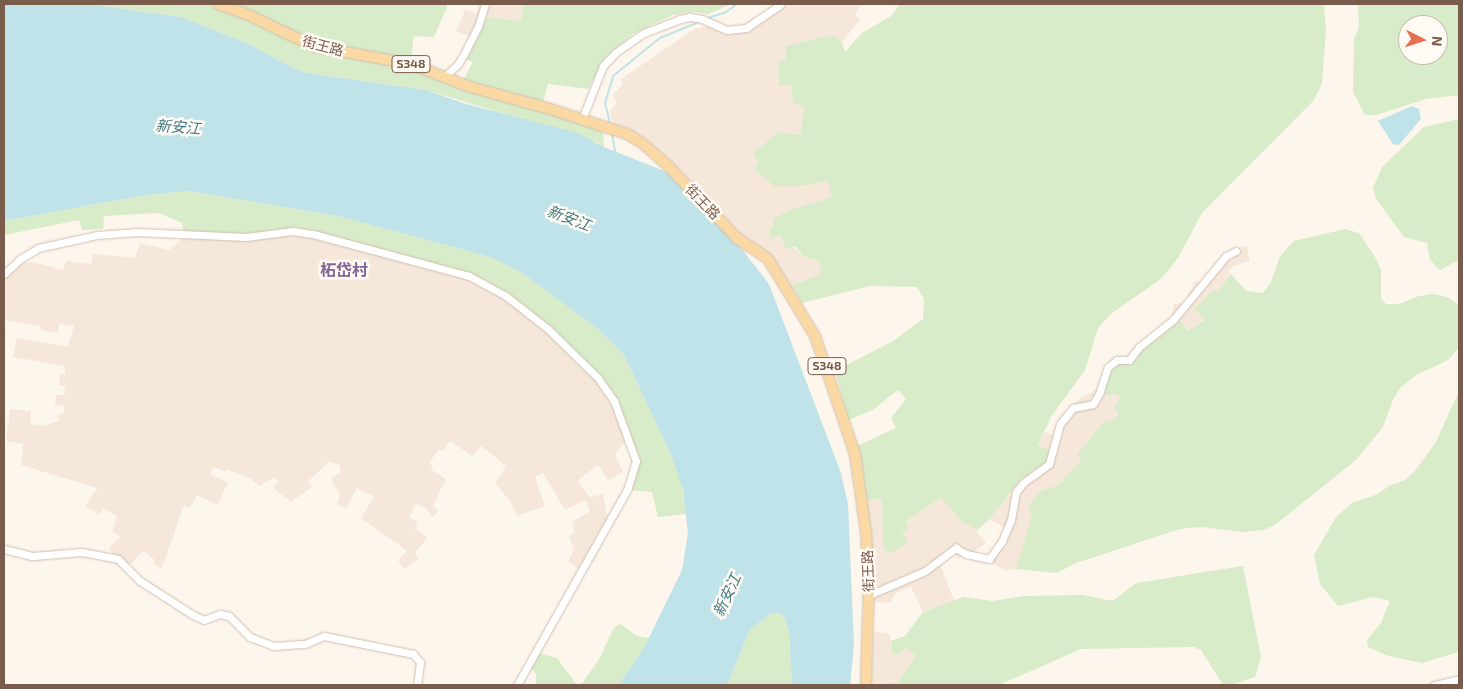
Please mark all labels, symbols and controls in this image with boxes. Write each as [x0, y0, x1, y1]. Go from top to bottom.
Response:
north arrow [1398, 15, 1448, 65]
street label: 街王路 [301, 32, 345, 60]
text: N [1429, 35, 1446, 47]
road number: S348 [391, 54, 431, 74]
water label: 新安江 [155, 116, 201, 138]
street label: 街王路 [682, 181, 724, 223]
water label: 新安江 [545, 202, 593, 234]
district label: 柘岱村 [320, 260, 368, 280]
road number: S348 [807, 356, 847, 376]
street label: 街王路 [859, 550, 877, 592]
water label: 新安江 [709, 571, 745, 619]

